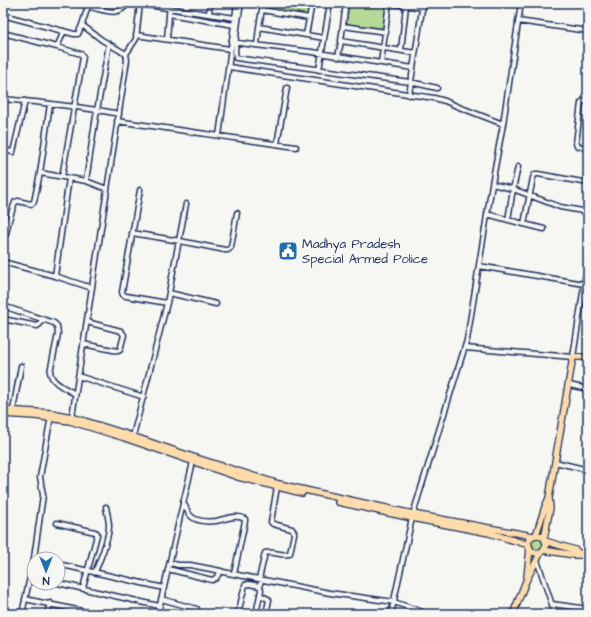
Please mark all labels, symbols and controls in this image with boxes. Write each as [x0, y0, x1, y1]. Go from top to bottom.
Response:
place label: Madhya Pradesh Special Armed Police [302, 235, 428, 268]
public building icon: Madhya Pradesh Special Armed Police [277, 240, 299, 262]
north arrow [26, 551, 66, 591]
text: N [42, 573, 49, 588]

